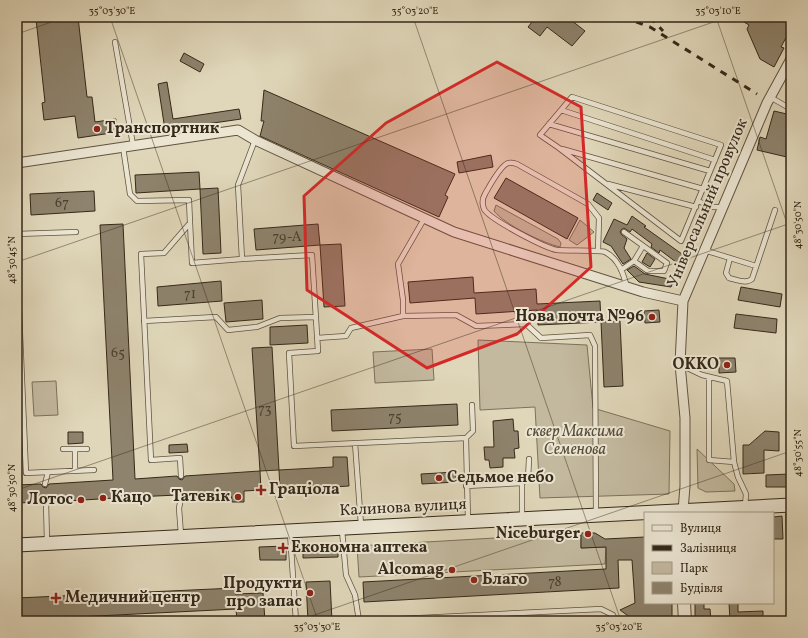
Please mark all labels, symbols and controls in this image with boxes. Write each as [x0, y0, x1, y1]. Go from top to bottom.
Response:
text: 35°03'30"E [89, 4, 135, 18]
text: 35°03'20"E [392, 4, 438, 18]
text: 35°03'10"E [695, 4, 741, 18]
street label: Універсальний провулок [662, 115, 754, 291]
place label: Транспортник [105, 118, 220, 140]
marker: Транспортник [92, 124, 102, 134]
house number: 67 [55, 194, 69, 213]
text: 48°30'50"N [791, 200, 805, 249]
house number: 79-А [272, 228, 302, 247]
text: 48°30'45"N [5, 236, 19, 284]
house number: 71 [184, 285, 196, 304]
place label: Нова почта №96 [515, 306, 644, 328]
marker: Нова почта №96 [647, 312, 657, 322]
house number: 65 [111, 344, 125, 363]
place label: OKKO [672, 354, 719, 376]
marker: OKKO [722, 360, 732, 370]
house number: 73 [258, 400, 272, 419]
house number: 75 [388, 408, 402, 427]
park label: сквер Максима Семенова [526, 421, 624, 461]
text: 48°30'55"N [791, 429, 805, 477]
text: 48°30'50"N [5, 463, 19, 512]
place label: Седьмое небо [447, 467, 554, 489]
marker: Седьмое небо [434, 473, 444, 483]
place label: Граціола [269, 479, 340, 501]
marker: Граціола [256, 485, 266, 495]
place label: Татевік [171, 486, 230, 508]
place label: Кацо [111, 487, 152, 509]
place label: Лотос [27, 489, 74, 511]
marker: Татевік [233, 492, 243, 502]
marker: Кацо [98, 493, 108, 503]
street label: Калинова вулиця [339, 494, 467, 522]
marker: Лотос [76, 495, 86, 505]
legend [644, 512, 774, 604]
text: Вулиця [680, 521, 721, 537]
place label: Niceburger [496, 523, 580, 545]
marker: Niceburger [583, 529, 593, 539]
place label: Економна аптека [291, 537, 428, 559]
text: Залізниця [680, 541, 736, 557]
marker: Економна аптека [278, 543, 288, 553]
place label: Alcomag [378, 559, 444, 581]
text: Парк [680, 561, 708, 577]
marker: Alcomag [447, 565, 457, 575]
place label: Благо [482, 569, 527, 591]
place label: Продукти про запас [223, 573, 303, 613]
house number: 78 [548, 573, 562, 592]
marker: Благо [469, 575, 479, 585]
text: Будівля [680, 581, 723, 597]
place label: Медичний центр [65, 587, 200, 609]
marker: Продукти про запас [305, 588, 315, 598]
marker: Медичний центр [50, 592, 62, 604]
text: 35°03'30"E [294, 620, 340, 634]
text: 35°03'20"E [596, 620, 642, 634]

